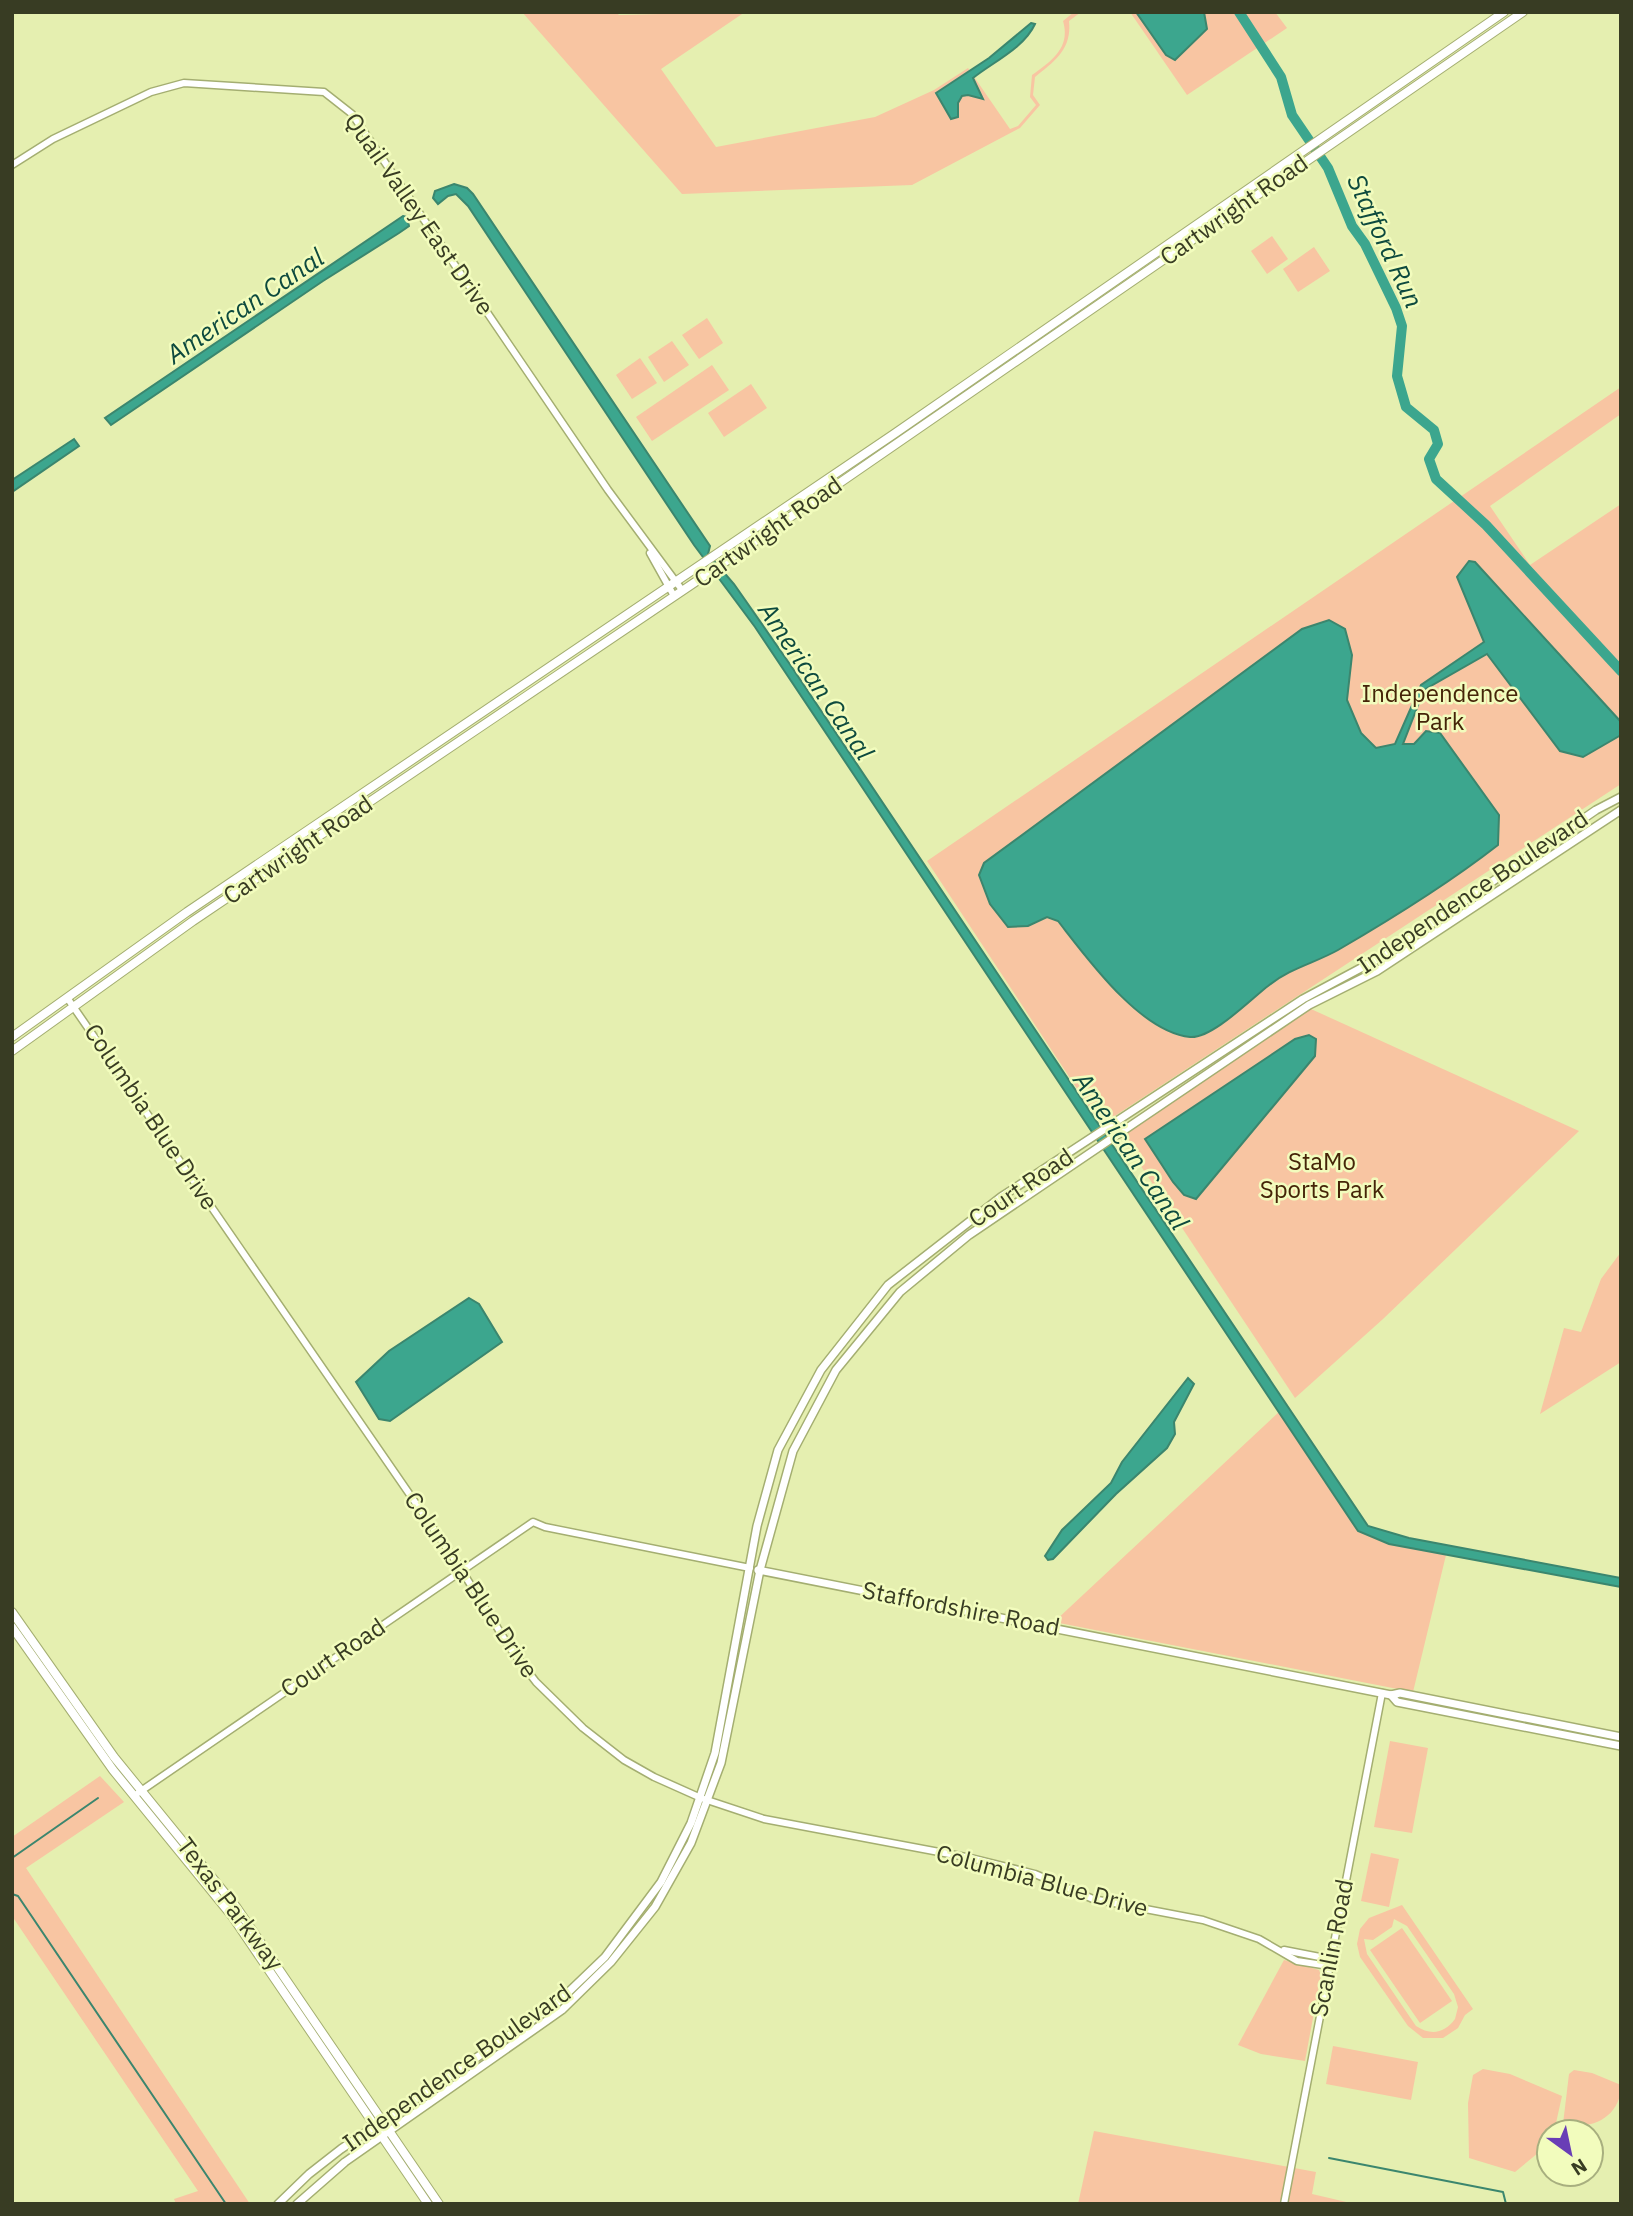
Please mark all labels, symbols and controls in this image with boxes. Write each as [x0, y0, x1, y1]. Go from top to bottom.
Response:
street label: Quail Valley East Drive [338, 106, 502, 321]
street label: Cartwright Road [1153, 146, 1314, 272]
water label: Stafford Run [1340, 168, 1432, 313]
water label: American Canal [158, 240, 330, 371]
street label: Cartwright Road [687, 468, 848, 594]
water label: American Canal [751, 594, 882, 766]
park label: Independence Park [1362, 677, 1518, 737]
street label: Cartwright Road [216, 787, 378, 911]
street label: Independence Boulevard [1351, 802, 1594, 980]
street label: Columbia Blue Drive [78, 1017, 226, 1216]
water label: American Canal [1066, 1064, 1197, 1236]
street label: Court Road [962, 1140, 1079, 1234]
park label: StaMo Sports Park [1260, 1145, 1385, 1205]
street label: Columbia Blue Drive [398, 1485, 546, 1684]
street label: Staffordshire Road [860, 1573, 1063, 1643]
street label: Court Road [274, 1610, 391, 1704]
street label: Texas Parkway [170, 1830, 291, 1976]
street label: Columbia Blue Drive [933, 1836, 1152, 1924]
street label: Scanlin Road [1302, 1876, 1360, 2019]
street label: Independence Boulevard [336, 1976, 577, 2158]
north arrow [1535, 2118, 1605, 2188]
text: N [1567, 2153, 1592, 2181]

